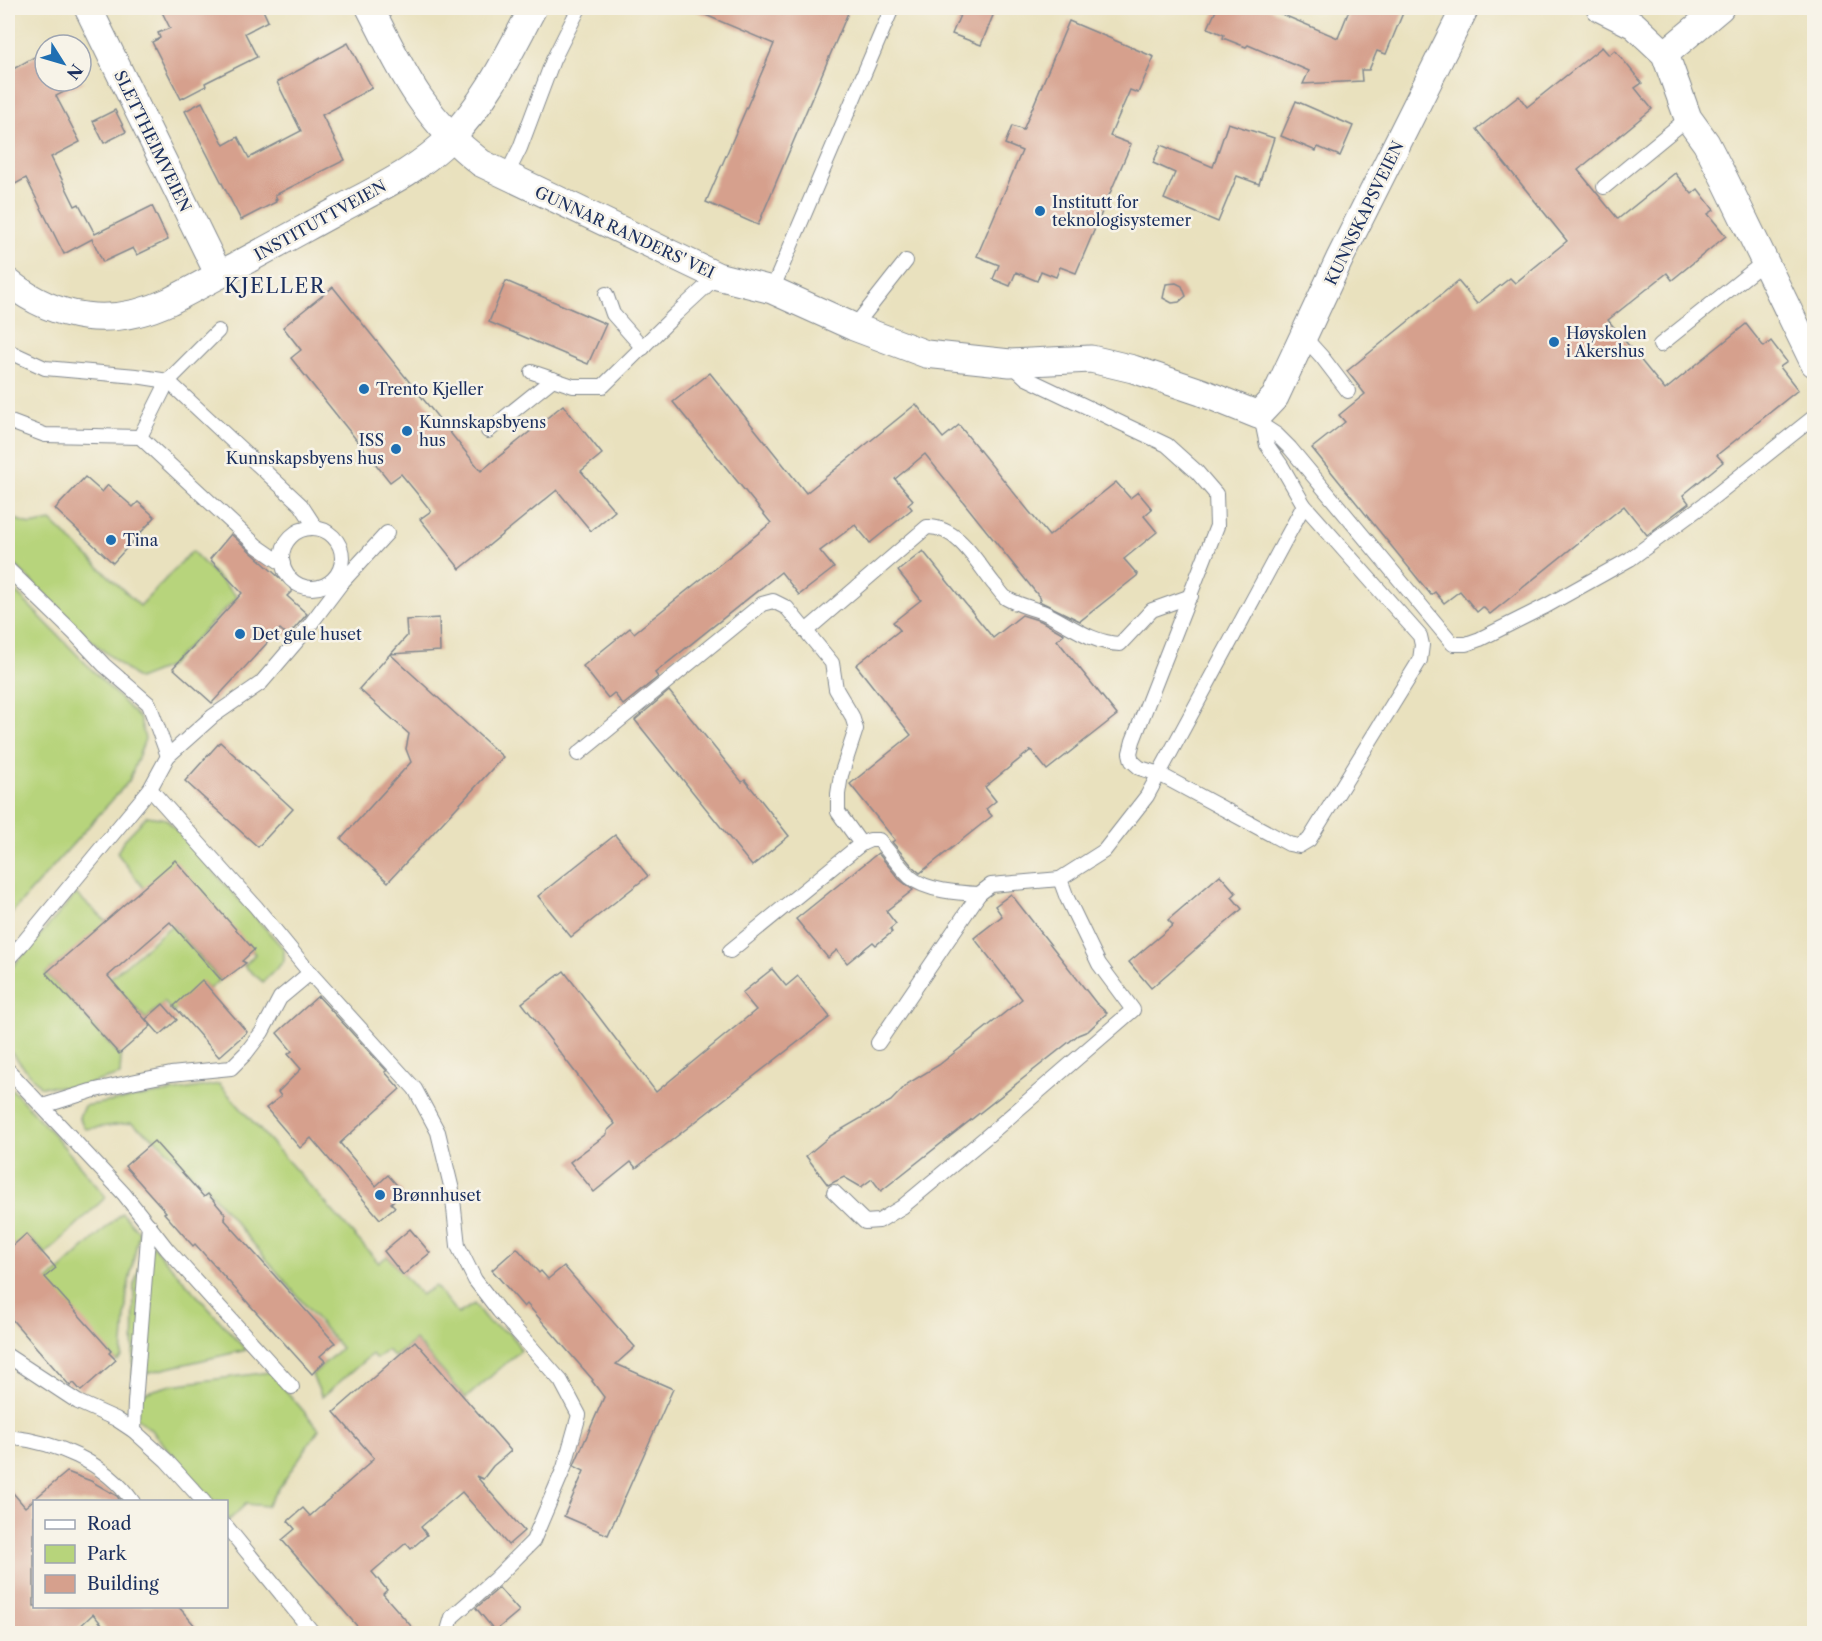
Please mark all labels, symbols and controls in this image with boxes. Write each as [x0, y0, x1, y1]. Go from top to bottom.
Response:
north arrow [33, 33, 93, 93]
text: N [63, 60, 87, 84]
street label: SLETTHEIMVEIEN [110, 67, 196, 215]
street label: KUNNSKAPSVEIEN [1320, 138, 1408, 288]
street label: INSTITUTTVEIEN [250, 175, 390, 265]
street label: GUNNAR RANDERS' VEI [532, 181, 718, 283]
place label: Institutt for teknologisystemer [1052, 192, 1191, 230]
marker: Institutt for teknologisystemer [1033, 204, 1047, 218]
district label: KJELLER [224, 274, 326, 298]
place label: Høyskolen i Akershus [1566, 323, 1647, 361]
marker: Høyskolen i Akershus [1547, 335, 1561, 349]
place label: Trento Kjeller [376, 379, 484, 399]
marker: Trento Kjeller [357, 382, 371, 396]
place label: Kunnskapsbyens hus [419, 412, 546, 450]
marker: Kunnskapsbyens hus [400, 424, 414, 438]
place label: ISS Kunnskapsbyens hus [226, 430, 384, 468]
marker: ISS Kunnskapsbyens hus [389, 442, 403, 456]
place label: Tina [123, 530, 159, 550]
marker: Tina [104, 533, 118, 547]
place label: Det gule huset [252, 624, 362, 644]
marker: Det gule huset [233, 627, 247, 641]
place label: Brønnhuset [392, 1185, 482, 1205]
marker: Brønnhuset [373, 1188, 387, 1202]
legend [33, 1500, 228, 1608]
text: Road [87, 1513, 132, 1535]
text: Park [87, 1543, 128, 1565]
text: Building [87, 1573, 159, 1595]

